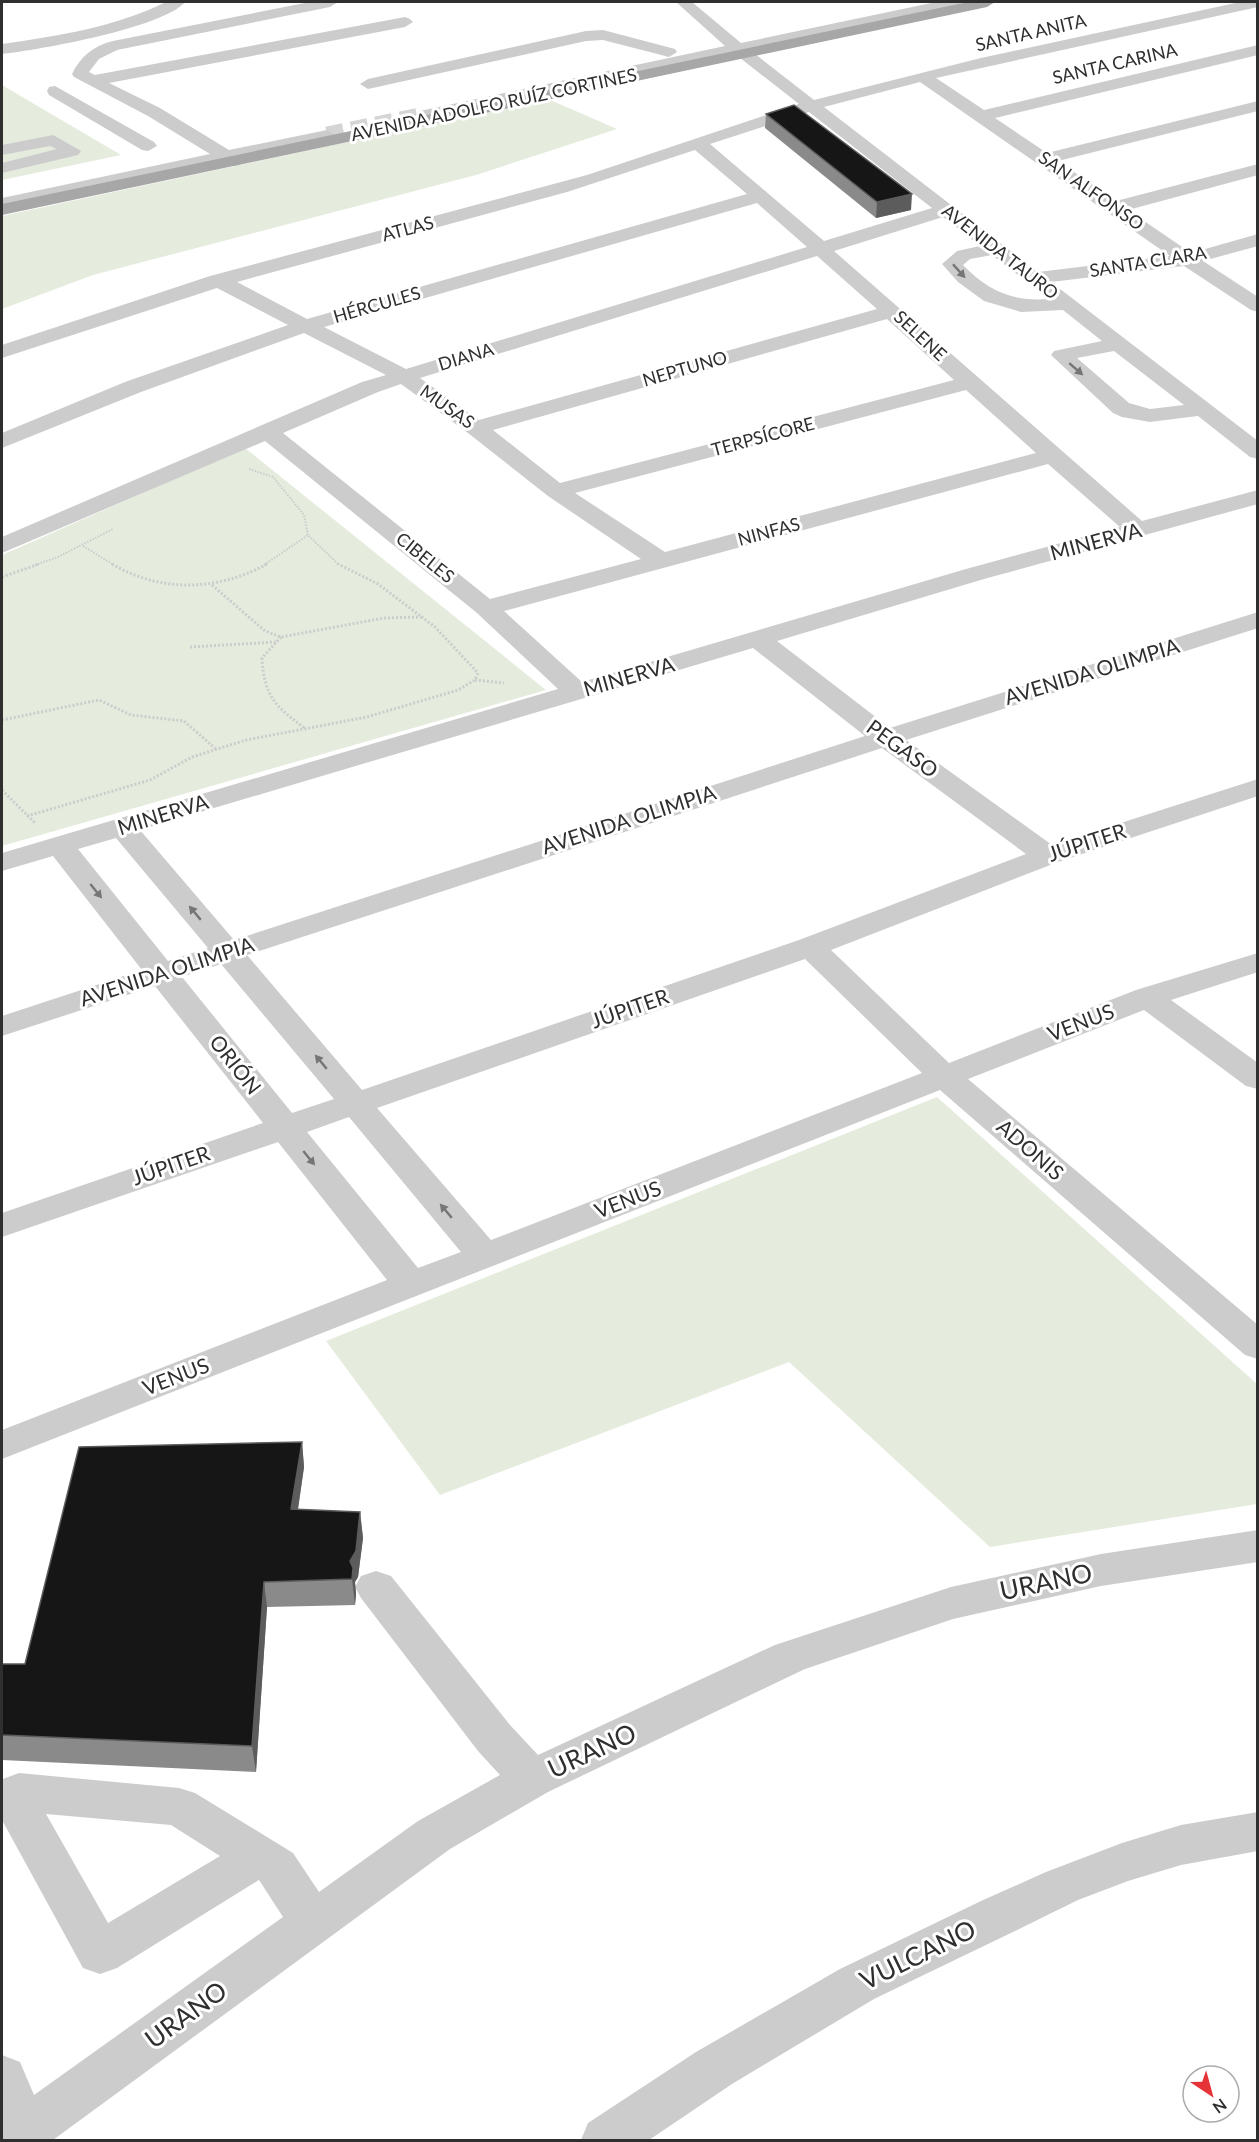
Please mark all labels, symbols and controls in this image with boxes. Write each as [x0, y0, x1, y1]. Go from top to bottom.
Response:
street label: SANTA ANITA [973, 8, 1089, 55]
street label: SANTA CARINA [1050, 38, 1180, 88]
street label: AVENIDA ADOLFO RUÍZ CORTINES [349, 63, 639, 145]
street label: SAN ALFONSO [1035, 146, 1148, 235]
street label: AVENIDA TAURO [938, 199, 1063, 303]
street label: ATLAS [379, 211, 436, 245]
street label: SANTA CLARA [1088, 241, 1209, 281]
one-way arrow [952, 263, 966, 278]
street label: HÉRCULES [330, 281, 423, 327]
street label: SELENE [890, 305, 952, 365]
street label: DIANA [435, 337, 497, 375]
street label: NEPTUNO [640, 345, 730, 391]
one-way arrow [1068, 363, 1084, 376]
street label: MUSAS [416, 380, 479, 433]
street label: TERPSÍCORE [709, 412, 817, 460]
street label: NINFAS [735, 512, 802, 550]
street label: MINERVA [1047, 516, 1145, 565]
street label: CIBELES [392, 527, 459, 587]
street label: AVENIDA OLIMPIA [1001, 632, 1183, 709]
street label: MINERVA [580, 650, 678, 700]
street label: PEGASO [862, 714, 943, 782]
street label: AVENIDA OLIMPIA [538, 778, 719, 859]
street label: MINERVA [114, 788, 212, 839]
street label: JÚPITER [1044, 817, 1129, 866]
one-way arrow [89, 883, 101, 898]
one-way arrow [189, 905, 202, 921]
street label: AVENIDA OLIMPIA [76, 930, 257, 1011]
street label: JÚPITER [587, 982, 672, 1033]
street label: VENUS [1044, 998, 1117, 1046]
street label: ORIÓN [205, 1029, 267, 1099]
one-way arrow [315, 1055, 328, 1070]
street label: ADONIS [992, 1113, 1069, 1185]
street label: JÚPITER [128, 1139, 213, 1190]
one-way arrow [302, 1150, 315, 1166]
street label: VENUS [591, 1175, 664, 1223]
one-way arrow [440, 1204, 453, 1219]
street label: VENUS [139, 1352, 212, 1400]
street label: URANO [997, 1556, 1095, 1606]
street label: URANO [542, 1716, 641, 1784]
street label: VULCANO [854, 1912, 981, 1996]
street label: URANO [138, 1974, 233, 2055]
north arrow [1181, 2064, 1241, 2124]
text: N [1210, 2095, 1231, 2118]

